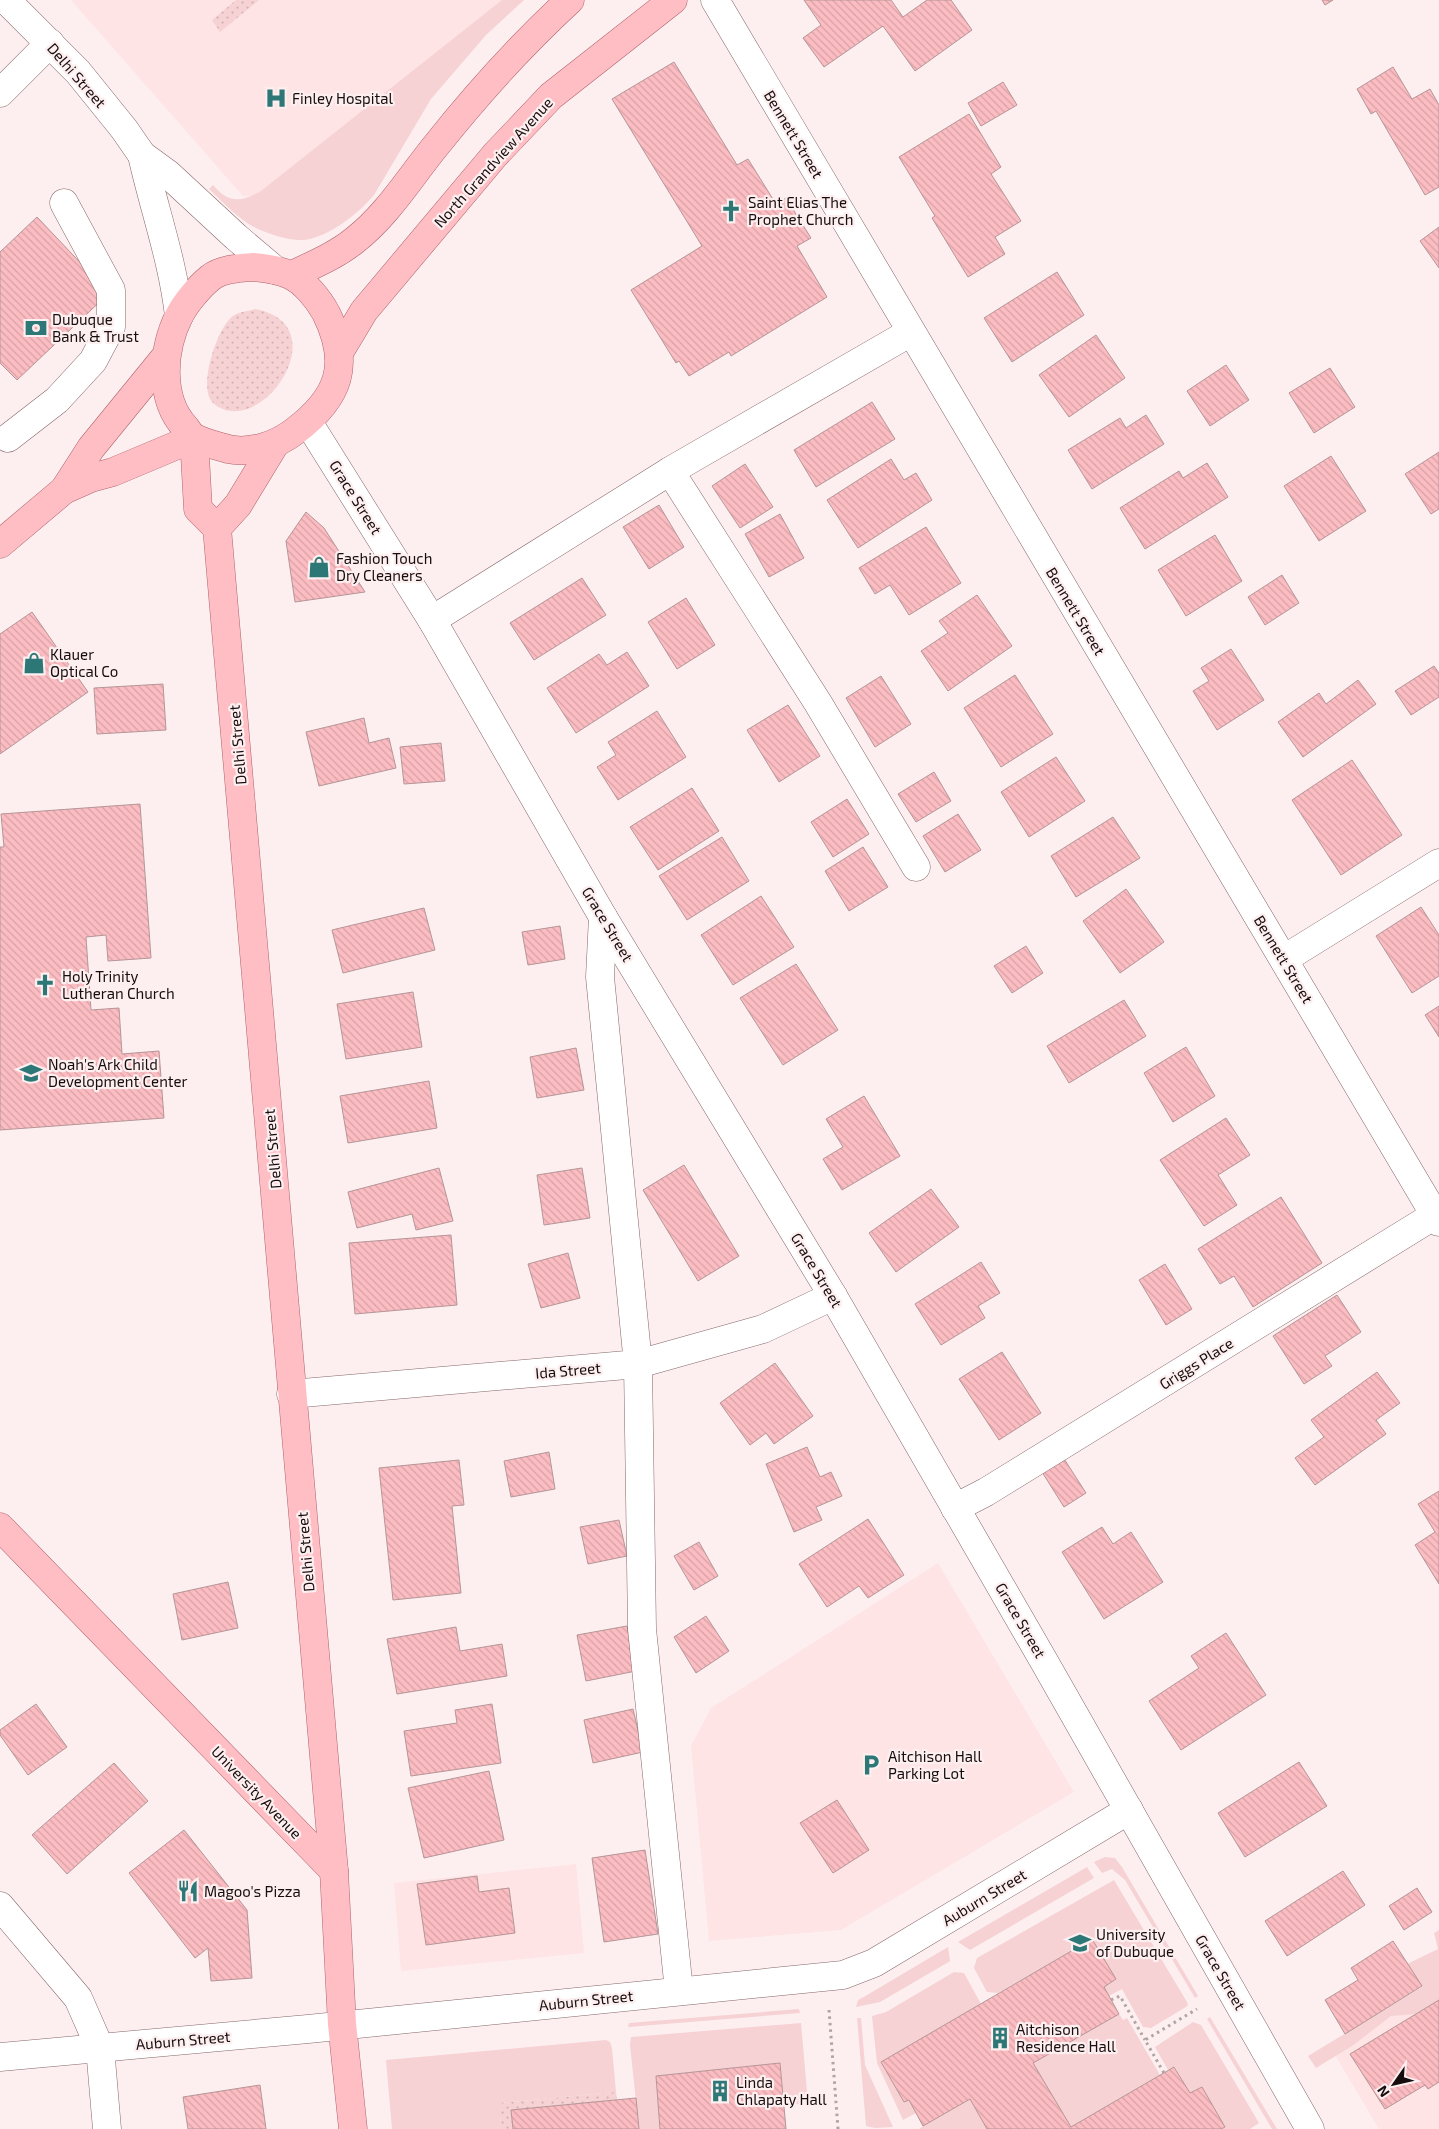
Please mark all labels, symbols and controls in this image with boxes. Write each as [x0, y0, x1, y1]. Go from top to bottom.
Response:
street label: Delhi Street [44, 39, 110, 111]
hospital icon: Finley Hospital [263, 85, 289, 111]
street label: Bennett Street [761, 87, 827, 181]
place label: Finley Hospital [292, 89, 393, 107]
street label: North Grandview Avenue [430, 93, 556, 231]
place label: Saint Elias The Prophet Church [748, 193, 853, 228]
church icon: Saint Elias The Prophet Church [718, 198, 744, 224]
place label: Dubuque Bank & Trust [52, 310, 139, 345]
bank icon: Dubuque Bank & Trust [23, 315, 49, 341]
street label: Grace Street [326, 457, 386, 538]
place label: Fashion Touch Dry Cleaners [336, 549, 432, 584]
shop icon: Fashion Touch Dry Cleaners [306, 554, 332, 580]
street label: Bennett Street [1043, 564, 1109, 658]
place label: Klauer Optical Co [50, 645, 118, 680]
shop icon: Klauer Optical Co [21, 650, 47, 676]
street label: Delhi Street [225, 704, 249, 786]
street label: Grace Street [579, 883, 637, 965]
street label: Bennett Street [1251, 912, 1317, 1006]
place label: Holy Trinity Lutheran Church [62, 967, 175, 1002]
church icon: Holy Trinity Lutheran Church [32, 972, 58, 998]
place label: Noah's Ark Child Development Center [48, 1055, 188, 1090]
school or university icon: Noah's Ark Child Development Center [18, 1060, 44, 1086]
street label: Delhi Street [260, 1108, 284, 1190]
street label: Grace Street [788, 1229, 846, 1311]
street label: Griggs Place [1156, 1333, 1236, 1393]
street label: Ida Street [534, 1358, 602, 1382]
street label: Delhi Street [293, 1511, 317, 1593]
street label: Grace Street [992, 1579, 1050, 1661]
street label: University Avenue [208, 1742, 306, 1842]
place label: Aitchison Hall Parking Lot [888, 1747, 982, 1782]
parking icon: Aitchison Hall Parking Lot [858, 1752, 884, 1778]
street label: Auburn Street [939, 1865, 1029, 1929]
restaurant icon: Magoo's Pizza [175, 1878, 201, 1904]
place label: Magoo's Pizza [204, 1882, 301, 1900]
place label: University of Dubuque [1096, 1925, 1174, 1960]
school or university icon: University of Dubuque [1067, 1930, 1093, 1956]
street label: Grace Street [1192, 1931, 1250, 2013]
street label: Auburn Street [538, 1986, 634, 2014]
place label: Aitchison Residence Hall [1016, 2020, 1116, 2055]
building icon: Aitchison Residence Hall [987, 2025, 1013, 2051]
street label: Auburn Street [135, 2027, 231, 2053]
north arrow [1369, 2059, 1419, 2109]
place label: Linda Chlapaty Hall [736, 2073, 827, 2108]
building icon: Linda Chlapaty Hall [707, 2078, 733, 2104]
text: N [1373, 2083, 1393, 2100]

